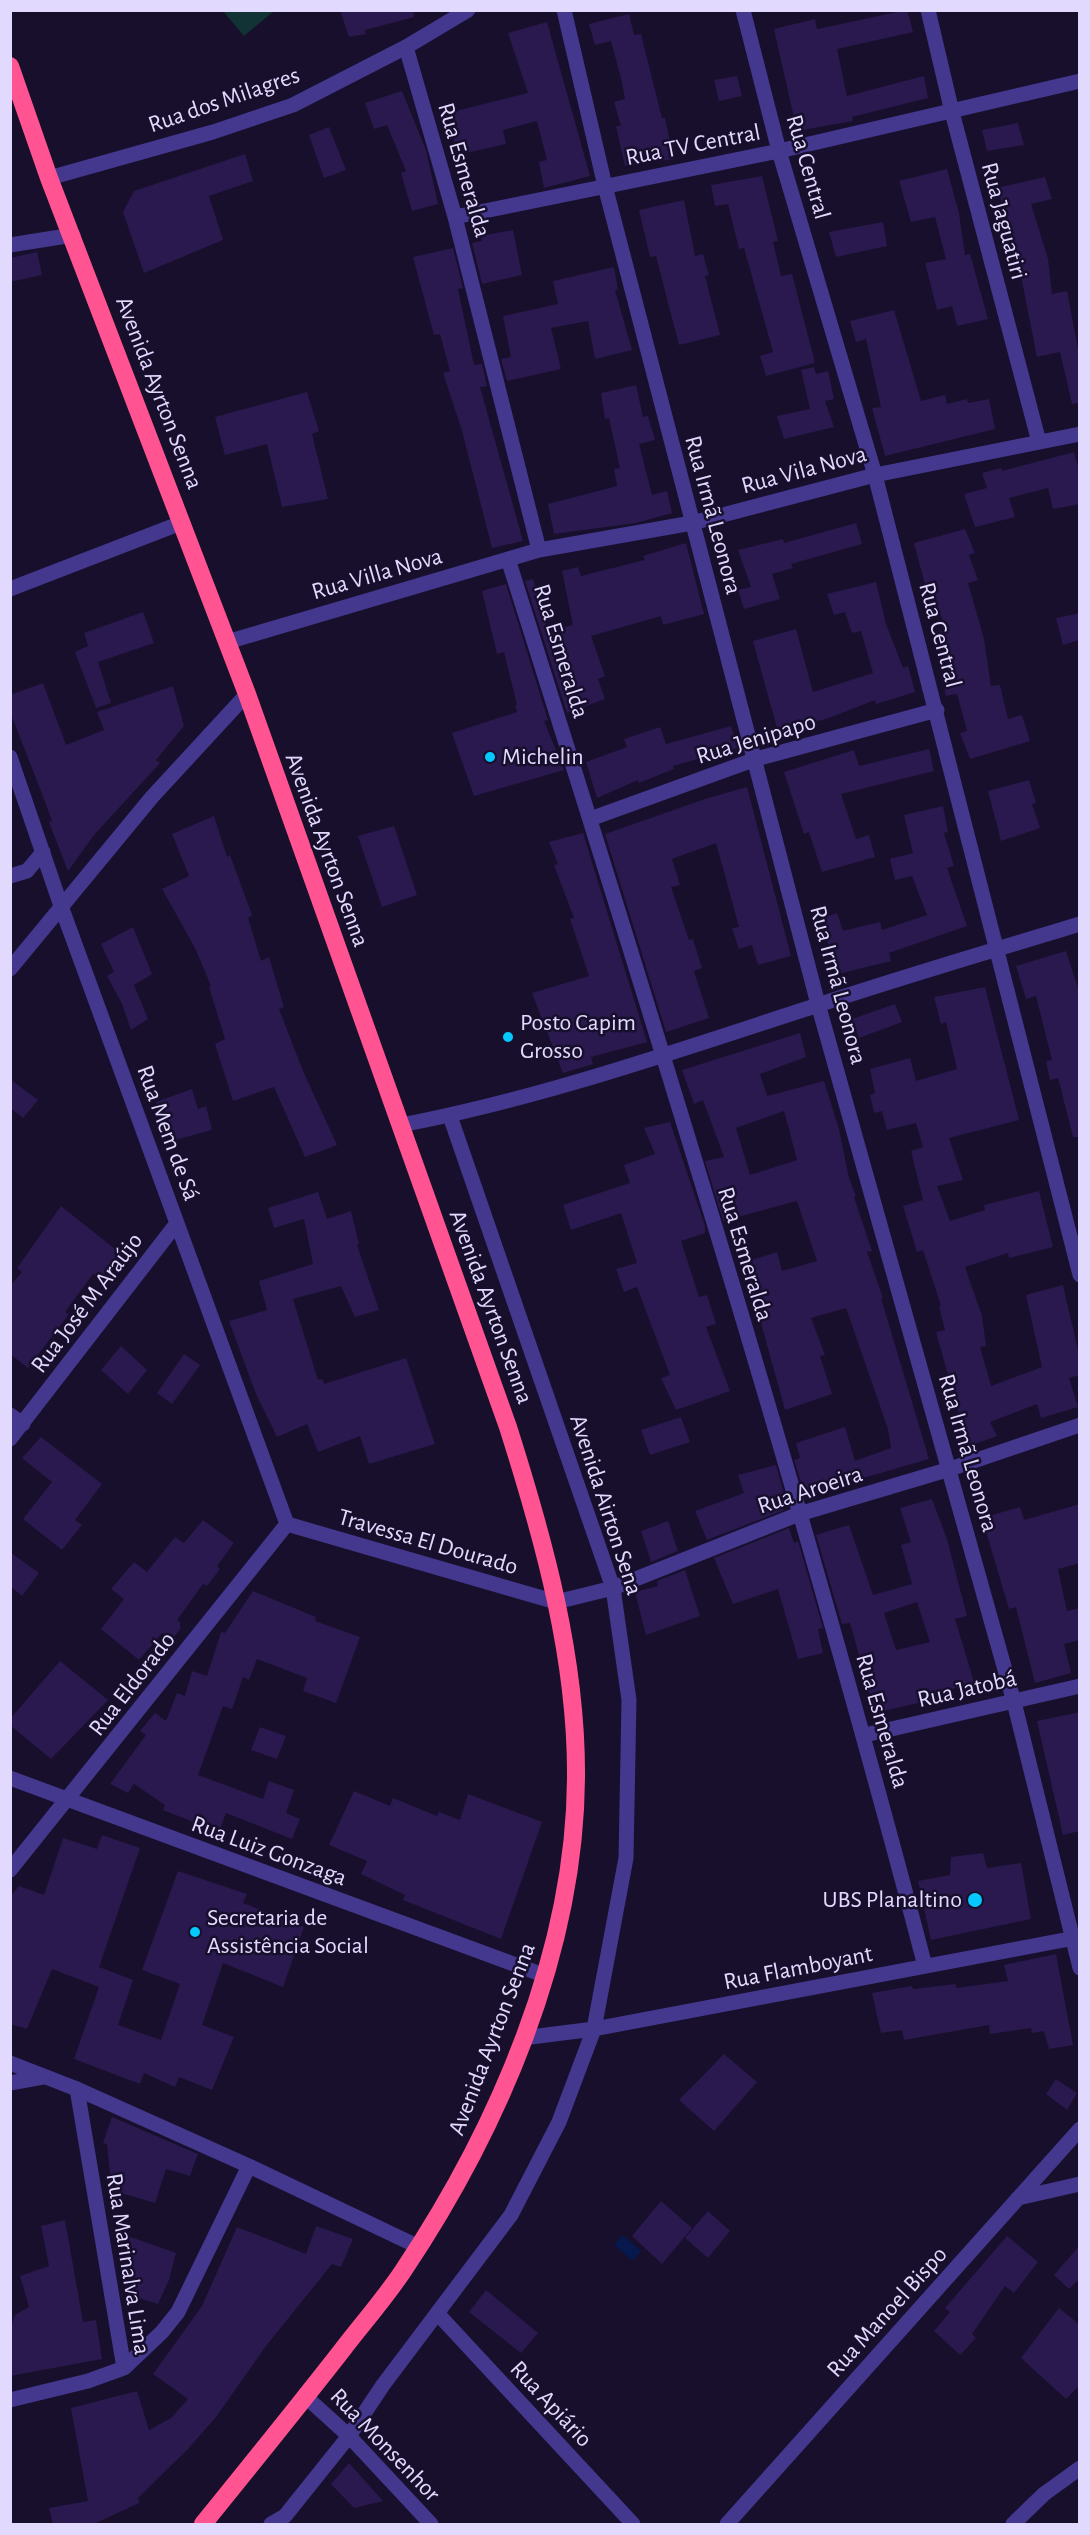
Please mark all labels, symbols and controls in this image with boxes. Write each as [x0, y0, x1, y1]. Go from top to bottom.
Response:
street label: Rua dos Milagres [144, 61, 304, 139]
street label: Rua Esmeralda [431, 99, 497, 241]
street label: Rua Central [779, 111, 837, 223]
street label: Rua TV Central [623, 118, 763, 172]
street label: Rua Jaguatiri [975, 159, 1033, 283]
street label: Avenida Ayrton Senna [109, 293, 209, 493]
street label: Rua Irmã Leonora [678, 432, 748, 598]
street label: Rua Vila Nova [738, 439, 870, 501]
street label: Rua Villa Nova [308, 542, 446, 606]
street label: Rua Central [912, 579, 968, 691]
street label: Rua Esmeralda [527, 580, 595, 722]
street label: Rua Jenipapo [693, 707, 819, 771]
place label: Michelin [502, 743, 584, 771]
street label: Avenida Ayrton Senna [279, 749, 375, 951]
marker: Michelin [483, 750, 497, 764]
street label: Rua Irmã Leonora [803, 902, 873, 1068]
place label: Posto Capim Grosso [520, 1009, 636, 1065]
marker: Posto Capim Grosso [501, 1030, 515, 1044]
street label: Rua Mem de Sá [130, 1061, 206, 1205]
street label: Rua Esmeralda [711, 1183, 779, 1325]
street label: Avenida Ayrton Senna [443, 1206, 539, 1408]
street label: Rua José M Araújo [25, 1227, 149, 1379]
street label: Rua Irmã Leonora [932, 1371, 1004, 1535]
street label: Avenida Airton Sena [563, 1411, 649, 1599]
street label: Rua Aroeira [754, 1460, 866, 1520]
street label: Travessa El Dourado [335, 1503, 521, 1581]
street label: Rua Eldorado [82, 1626, 182, 1742]
street label: Rua Esmeralda [849, 1650, 915, 1792]
street label: Rua Jatobá [915, 1664, 1019, 1714]
street label: Rua Luiz Gonzaga [187, 1810, 351, 1892]
place label: UBS Planaltino [823, 1886, 962, 1914]
marker: UBS Planaltino [966, 1891, 984, 1909]
place label: Secretaria de Assistência Social [207, 1904, 369, 1960]
marker: Secretaria de Assistência Social [188, 1925, 202, 1939]
street label: Avenida Ayrton Senna [442, 1939, 542, 2139]
street label: Rua Flamboyant [721, 1939, 875, 1997]
street label: Rua Marinalva Lima [99, 2171, 157, 2357]
street label: Rua Manoel Bispo [821, 2241, 953, 2383]
street label: Rua Apiário [504, 2355, 598, 2453]
street label: Rua Monsenhor [324, 2382, 446, 2508]

